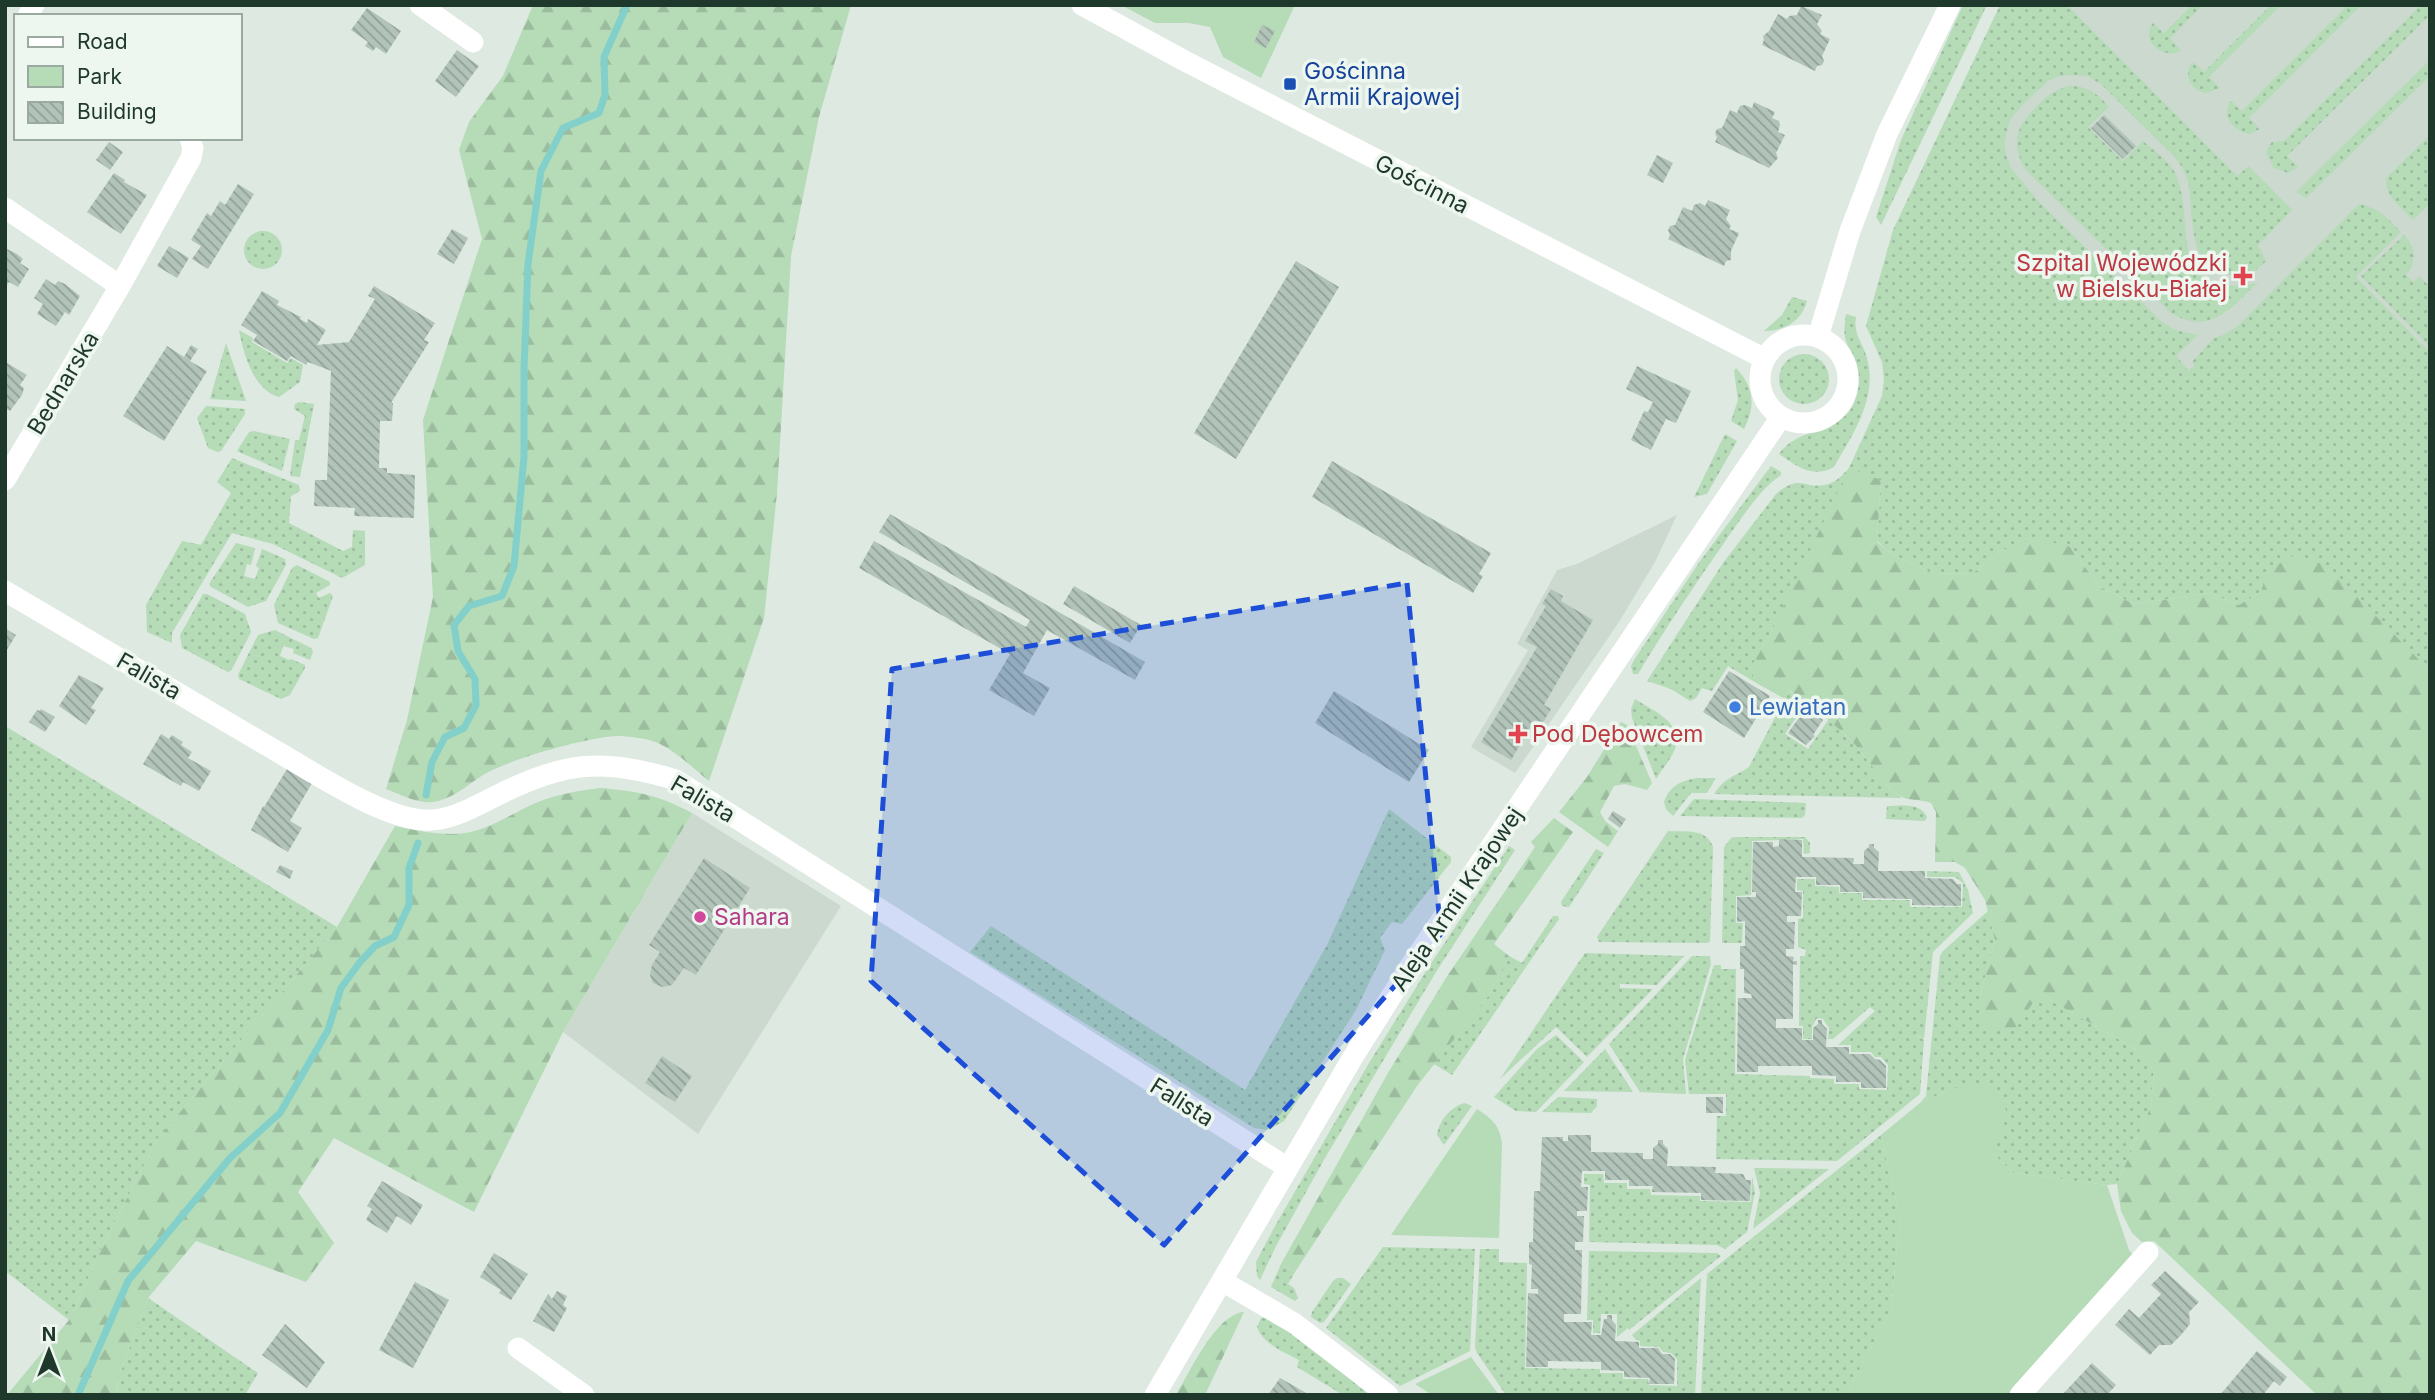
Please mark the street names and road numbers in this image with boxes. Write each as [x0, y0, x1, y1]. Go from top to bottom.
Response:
street label: Gościnna [1370, 148, 1474, 220]
street label: Bednarska [21, 326, 105, 440]
street label: Falista [112, 646, 186, 706]
street label: Falista [666, 769, 740, 829]
street label: Aleja Armii Krajowej [1385, 802, 1529, 996]
street label: Falista [1145, 1072, 1219, 1132]

